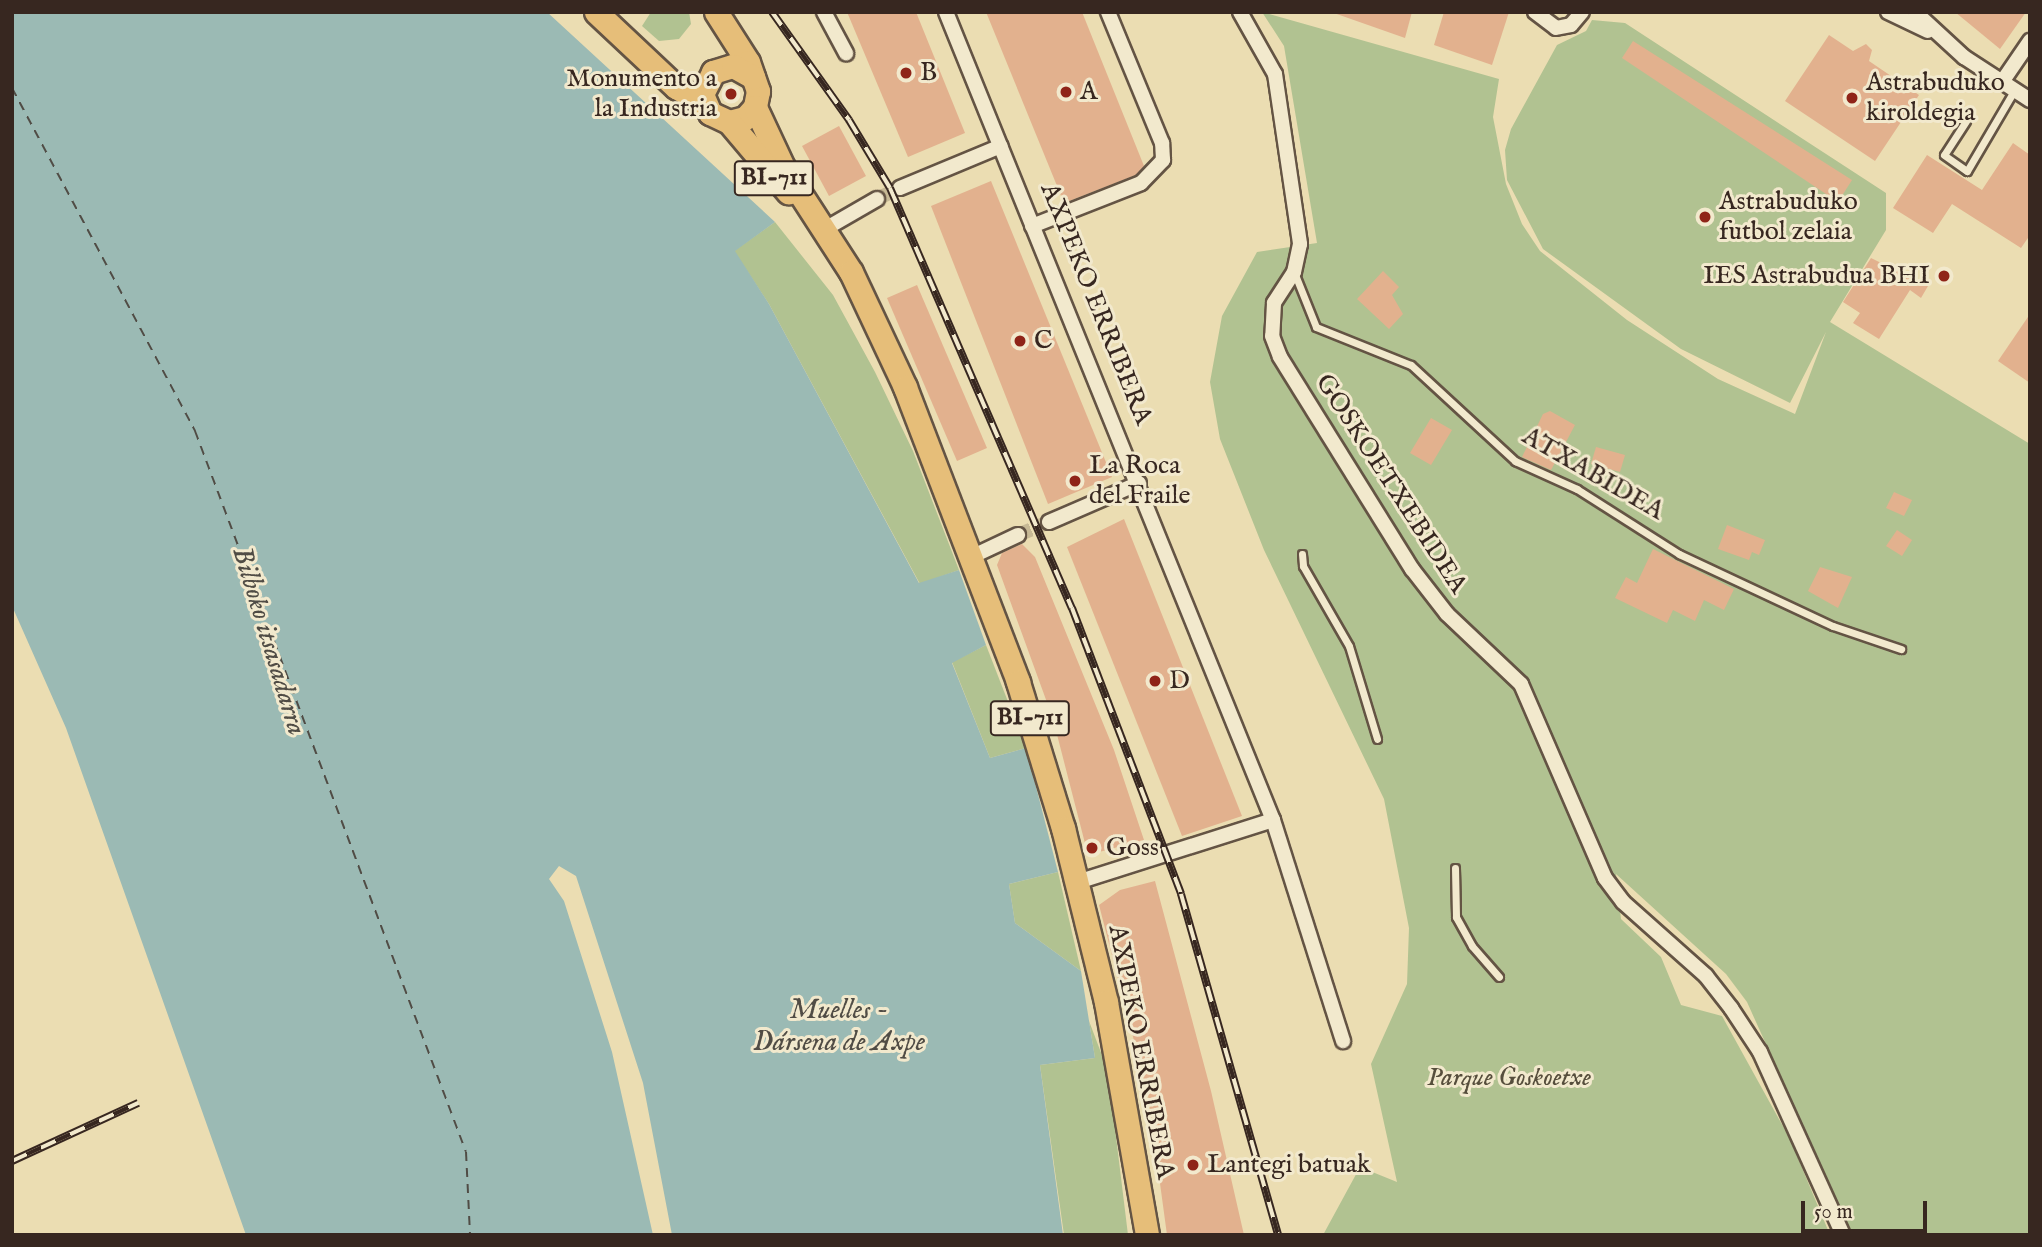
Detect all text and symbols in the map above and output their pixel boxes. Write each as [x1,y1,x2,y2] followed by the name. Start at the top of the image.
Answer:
[920,57,937,89] place label: B
[566,63,717,124] place label: Monumento a la Industria
[898,65,914,81] marker: B
[1866,67,2005,128] place label: Astrabuduko kiroldegia
[1080,76,1098,108] place label: A
[1058,84,1074,100] marker: A
[723,86,739,102] marker: Monumento a la Industria
[1844,90,1860,106] marker: Astrabuduko kiroldegia
[734,158,814,198] road number: BI-711
[1033,178,1159,430] street label: AXPEKO ERRIBERA
[1719,186,1858,248] place label: Astrabuduko futbol zelaia
[1697,209,1713,225] marker: Astrabuduko futbol zelaia
[1703,260,1930,292] place label: IES Astrabudua BHI
[1936,268,1952,284] marker: IES Astrabudua BHI
[1034,325,1053,357] place label: C
[1012,333,1028,349] marker: C
[1308,368,1474,600] street label: GOSKOETXEBIDEA
[1516,421,1670,527] street label: ATXABIDEA
[1089,450,1190,512] place label: La Roca del Fraile
[1067,473,1083,489] marker: La Roca del Fraile
[223,543,313,739] water label: Bilboko itsasadarra
[1169,665,1190,697] place label: D
[1147,673,1163,689] marker: D
[990,698,1070,738] road number: BI-711
[1106,832,1159,864] place label: Goss
[1084,840,1100,856] marker: Goss
[1101,922,1181,1182] street label: AXPEKO ERRIBERA
[753,994,925,1060] water label: Muelles - Dársena de Axpe
[1427,1062,1591,1094] park label: Parque Goskoetxe
[1207,1149,1371,1181] place label: Lantegi batuak
[1185,1157,1201,1173] marker: Lantegi batuak
[1804,1188,1930,1232] scale bar
[1814,1199,1853,1226] text: 50 m

